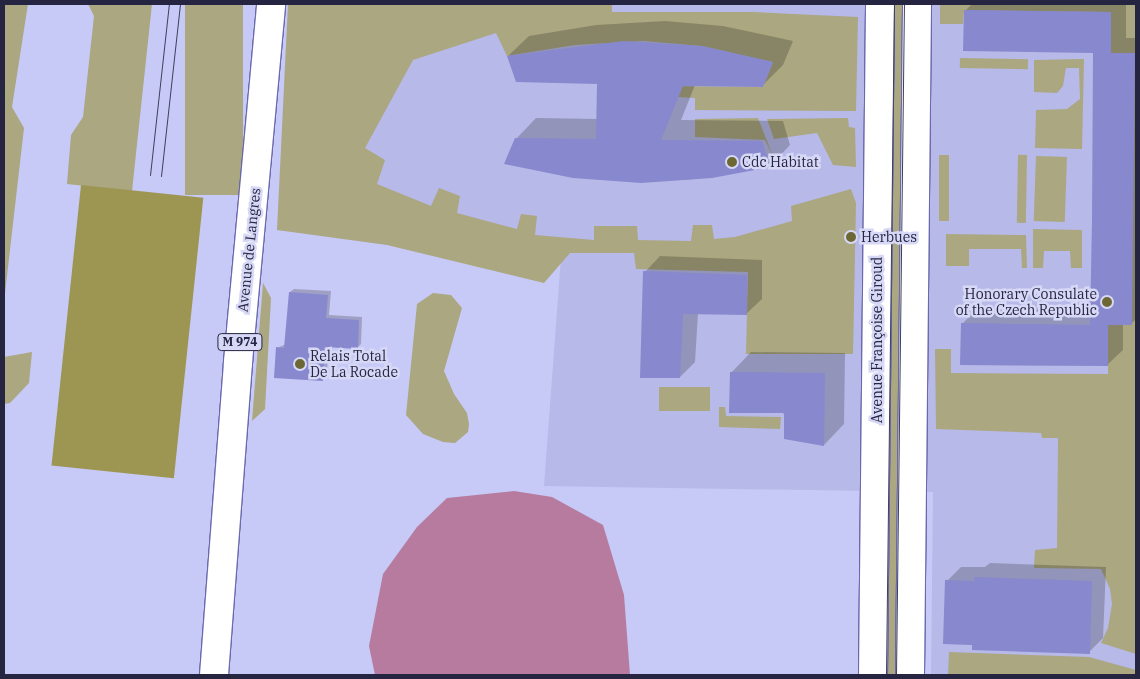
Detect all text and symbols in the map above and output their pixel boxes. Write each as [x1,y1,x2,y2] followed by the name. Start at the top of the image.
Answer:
[742,154,819,170] place label: Cdc Habitat
[726,156,738,168] marker: Cdc Habitat
[234,187,264,313] street label: Avenue de Langres
[861,229,917,245] place label: Herbues
[845,231,857,243] marker: Herbues
[869,257,885,423] street label: Avenue Françoise Giroud
[956,286,1097,318] place label: Honorary Consulate of the Czech Republic
[1101,296,1113,308] marker: Honorary Consulate of the Czech Republic
[216,332,264,352] road number: M 974
[310,348,398,381] place label: Relais Total De La Rocade
[294,358,306,370] marker: Relais Total De La Rocade

